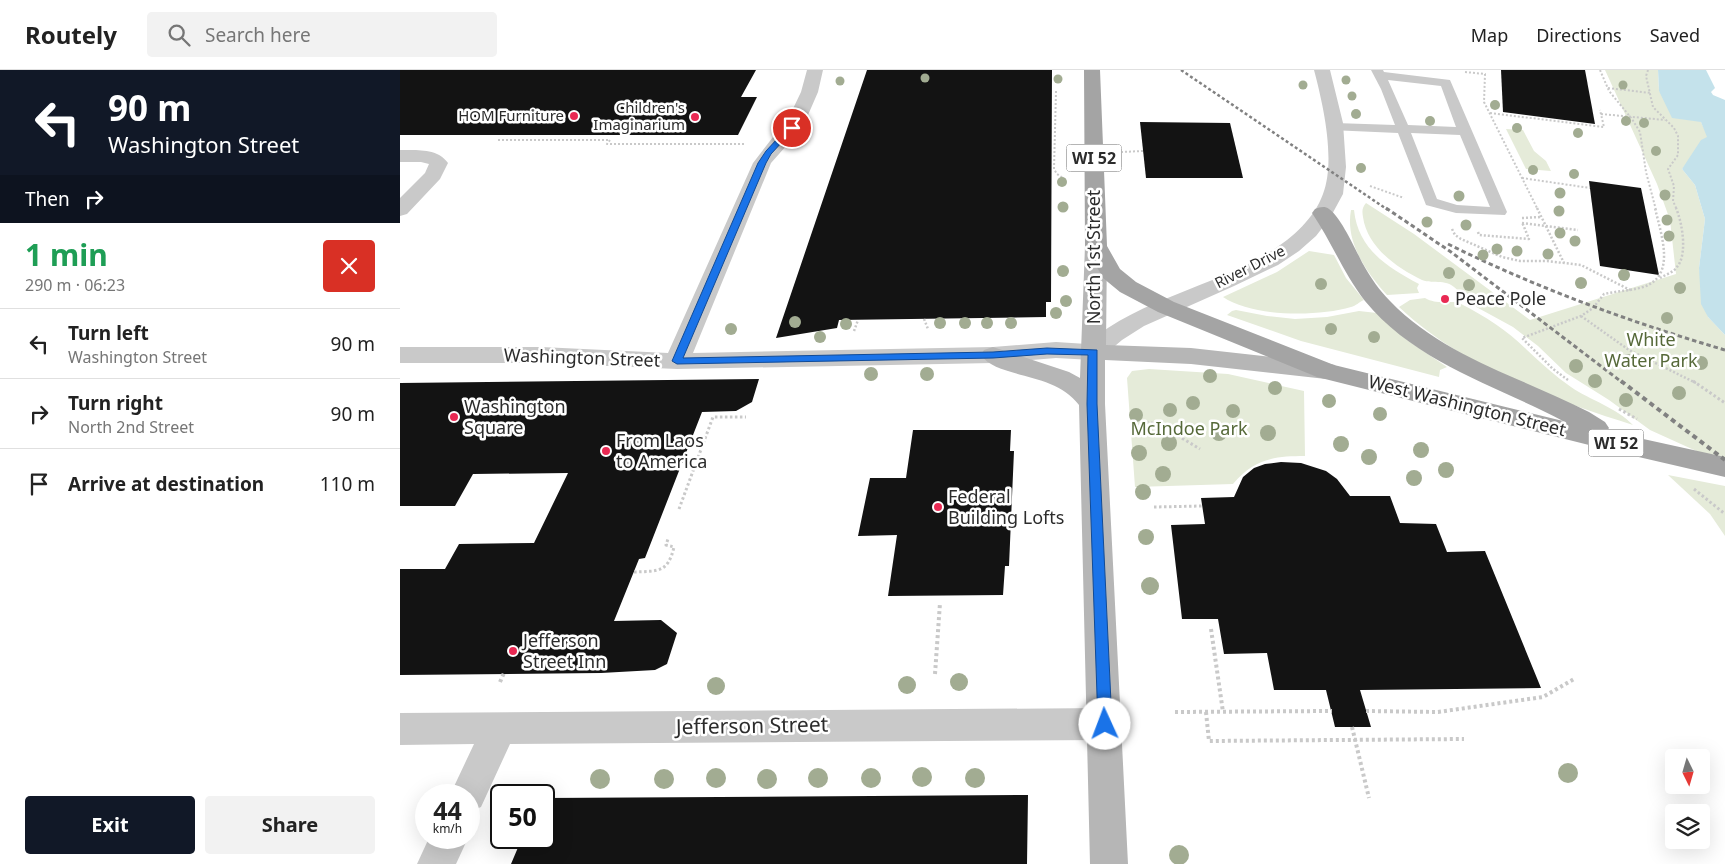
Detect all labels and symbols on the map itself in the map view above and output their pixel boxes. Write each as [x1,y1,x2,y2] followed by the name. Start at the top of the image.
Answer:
[593,97,685,134] place label: Children's Imaginarium
[458,105,564,125] place label: HOM Furniture
[771,107,813,149] pin
[568,110,580,122] marker: HOM Furniture
[689,111,701,123] marker: Children's Imaginarium
[1066,145,1122,172] road number: WI 52
[1081,189,1105,324] street label: North 1st Street
[1211,240,1288,292] street label: River Drive
[1455,286,1546,310] place label: Peace Pole
[1439,293,1451,305] marker: Peace Pole
[1604,327,1698,372] park label: White Water Park
[503,342,661,372] street label: Washington Street
[1366,369,1569,441] street label: West Washington Street
[464,394,566,439] place label: Washington Square
[448,411,460,423] marker: Washington Square
[1130,416,1248,440] park label: McIndoe Park
[616,428,707,473] place label: From Laos to America
[1588,429,1644,456] road number: WI 52
[600,445,612,457] marker: From Laos to America
[948,484,1064,529] place label: Federal Building Lofts
[932,501,944,513] marker: Federal Building Lofts
[521,628,606,673] place label: Jefferson Street Inn
[507,645,519,657] marker: Jefferson Street Inn
[1078,697,1130,749] position arrow
[674,710,829,740] street label: Jefferson Street
[1665,749,1710,794] north arrow
[490,784,555,849] speed limit sign: 50

